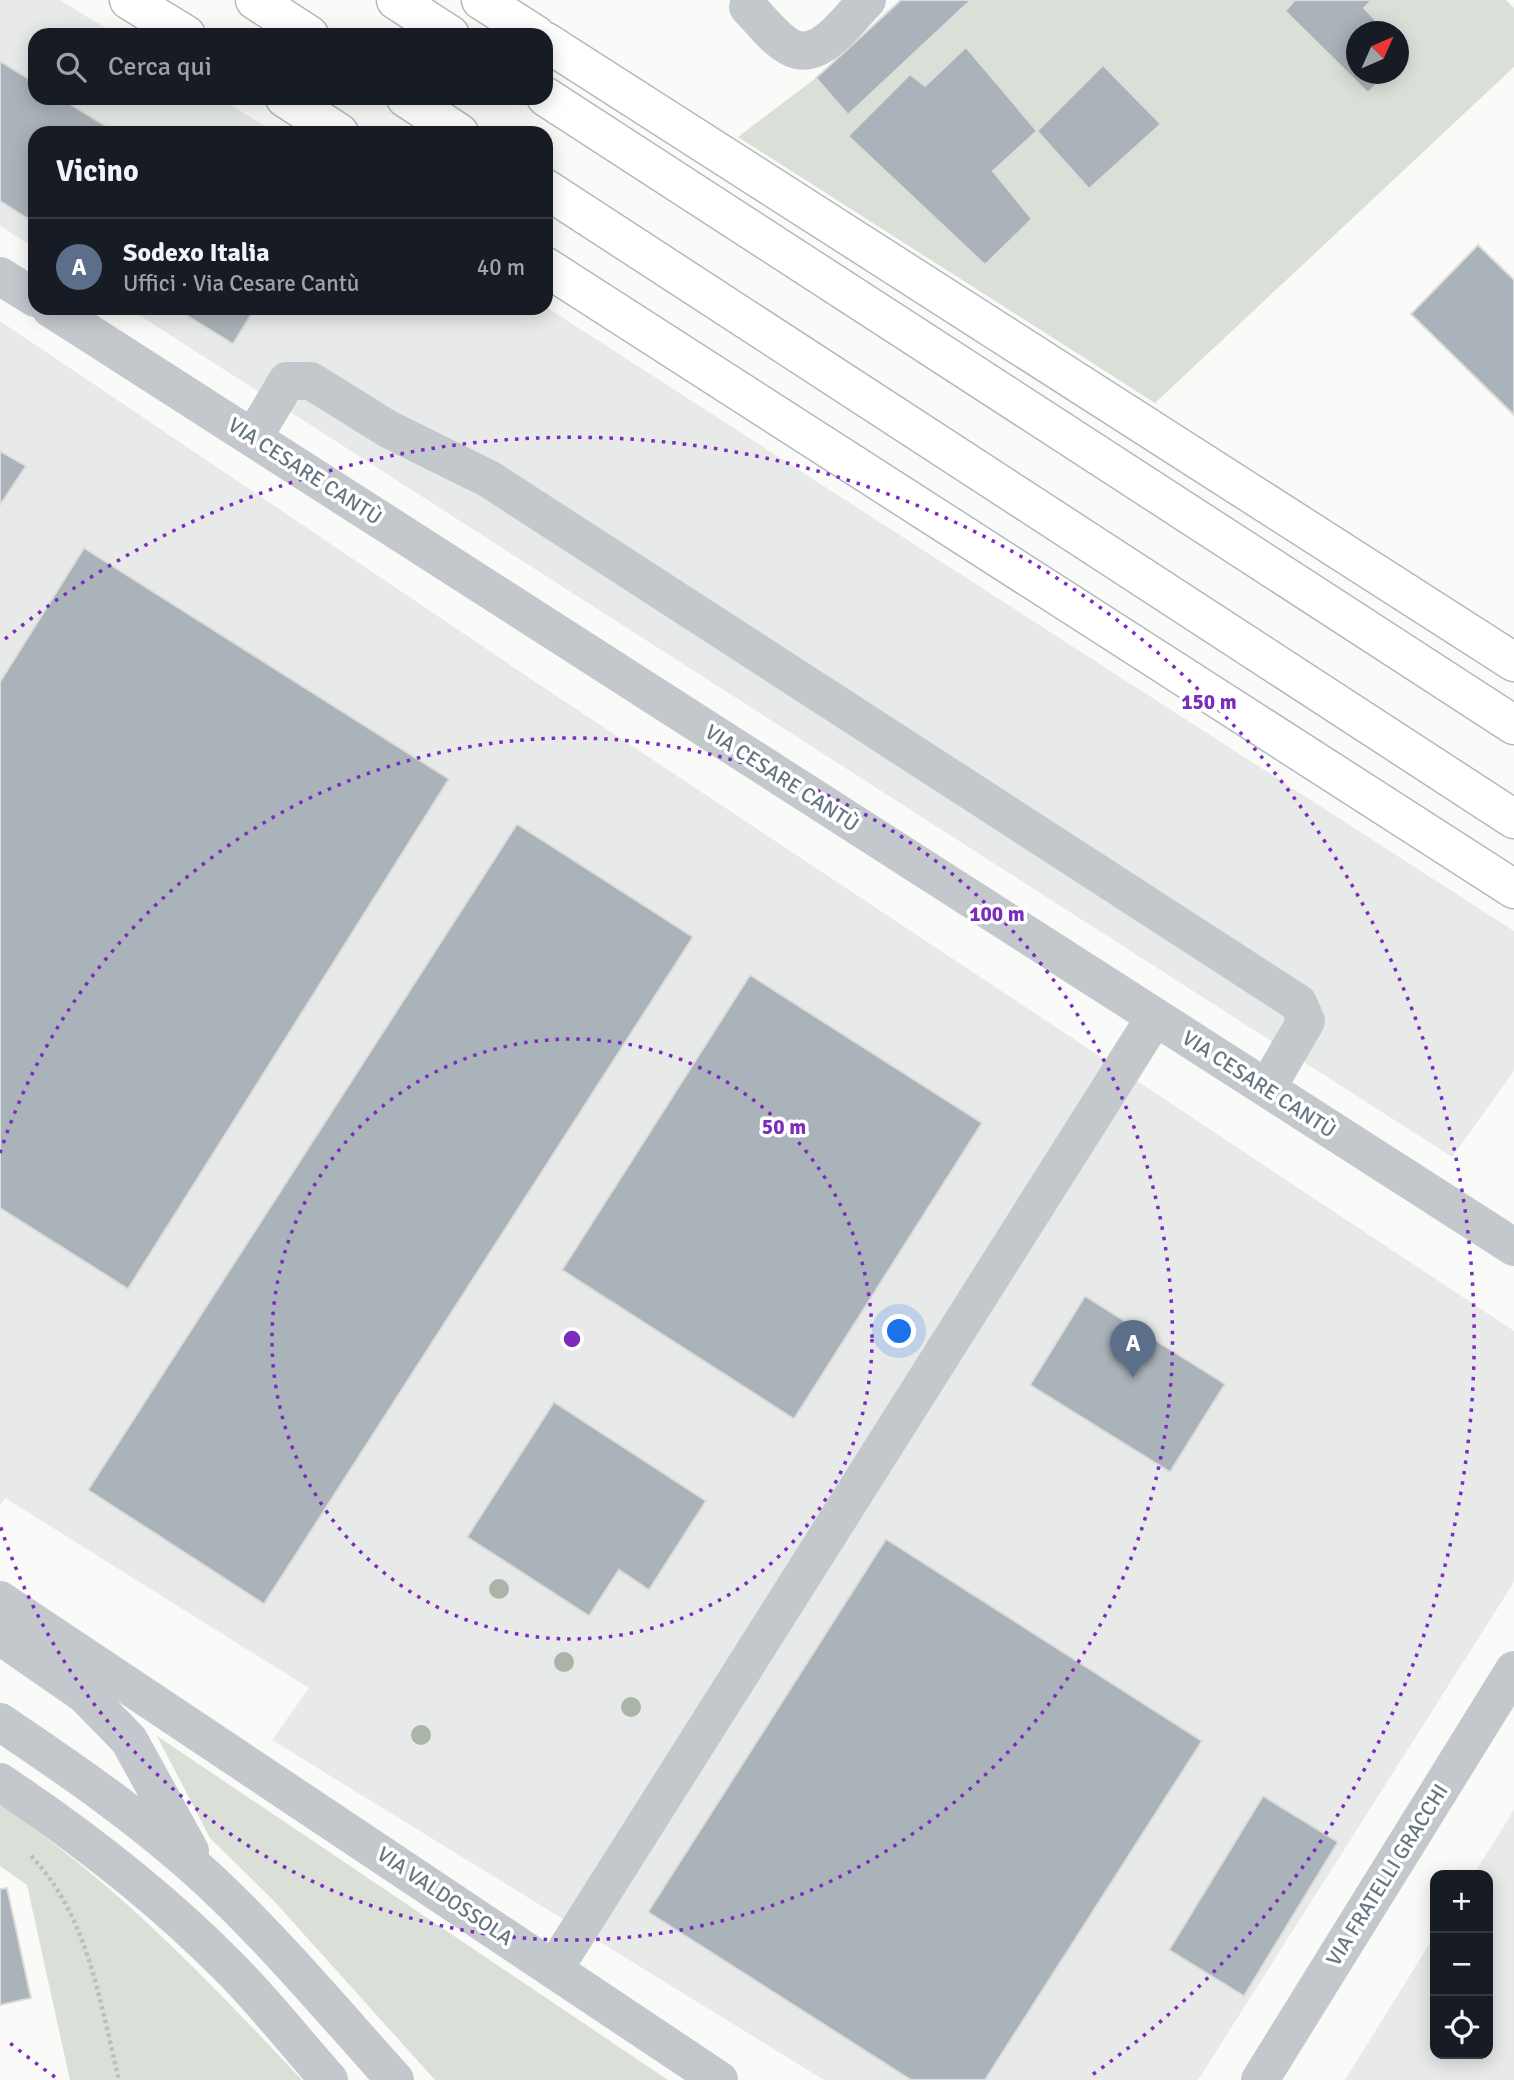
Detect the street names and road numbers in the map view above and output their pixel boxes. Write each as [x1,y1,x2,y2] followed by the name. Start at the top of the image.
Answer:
[223,412,387,530] street label: VIA CESARE CANTÙ
[700,719,864,837] street label: VIA CESARE CANTÙ
[1177,1025,1341,1143] street label: VIA CESARE CANTÙ
[1320,1779,1454,1971] street label: VIA FRATELLI GRACCHI
[372,1841,518,1951] street label: VIA VALDOSSOLA

